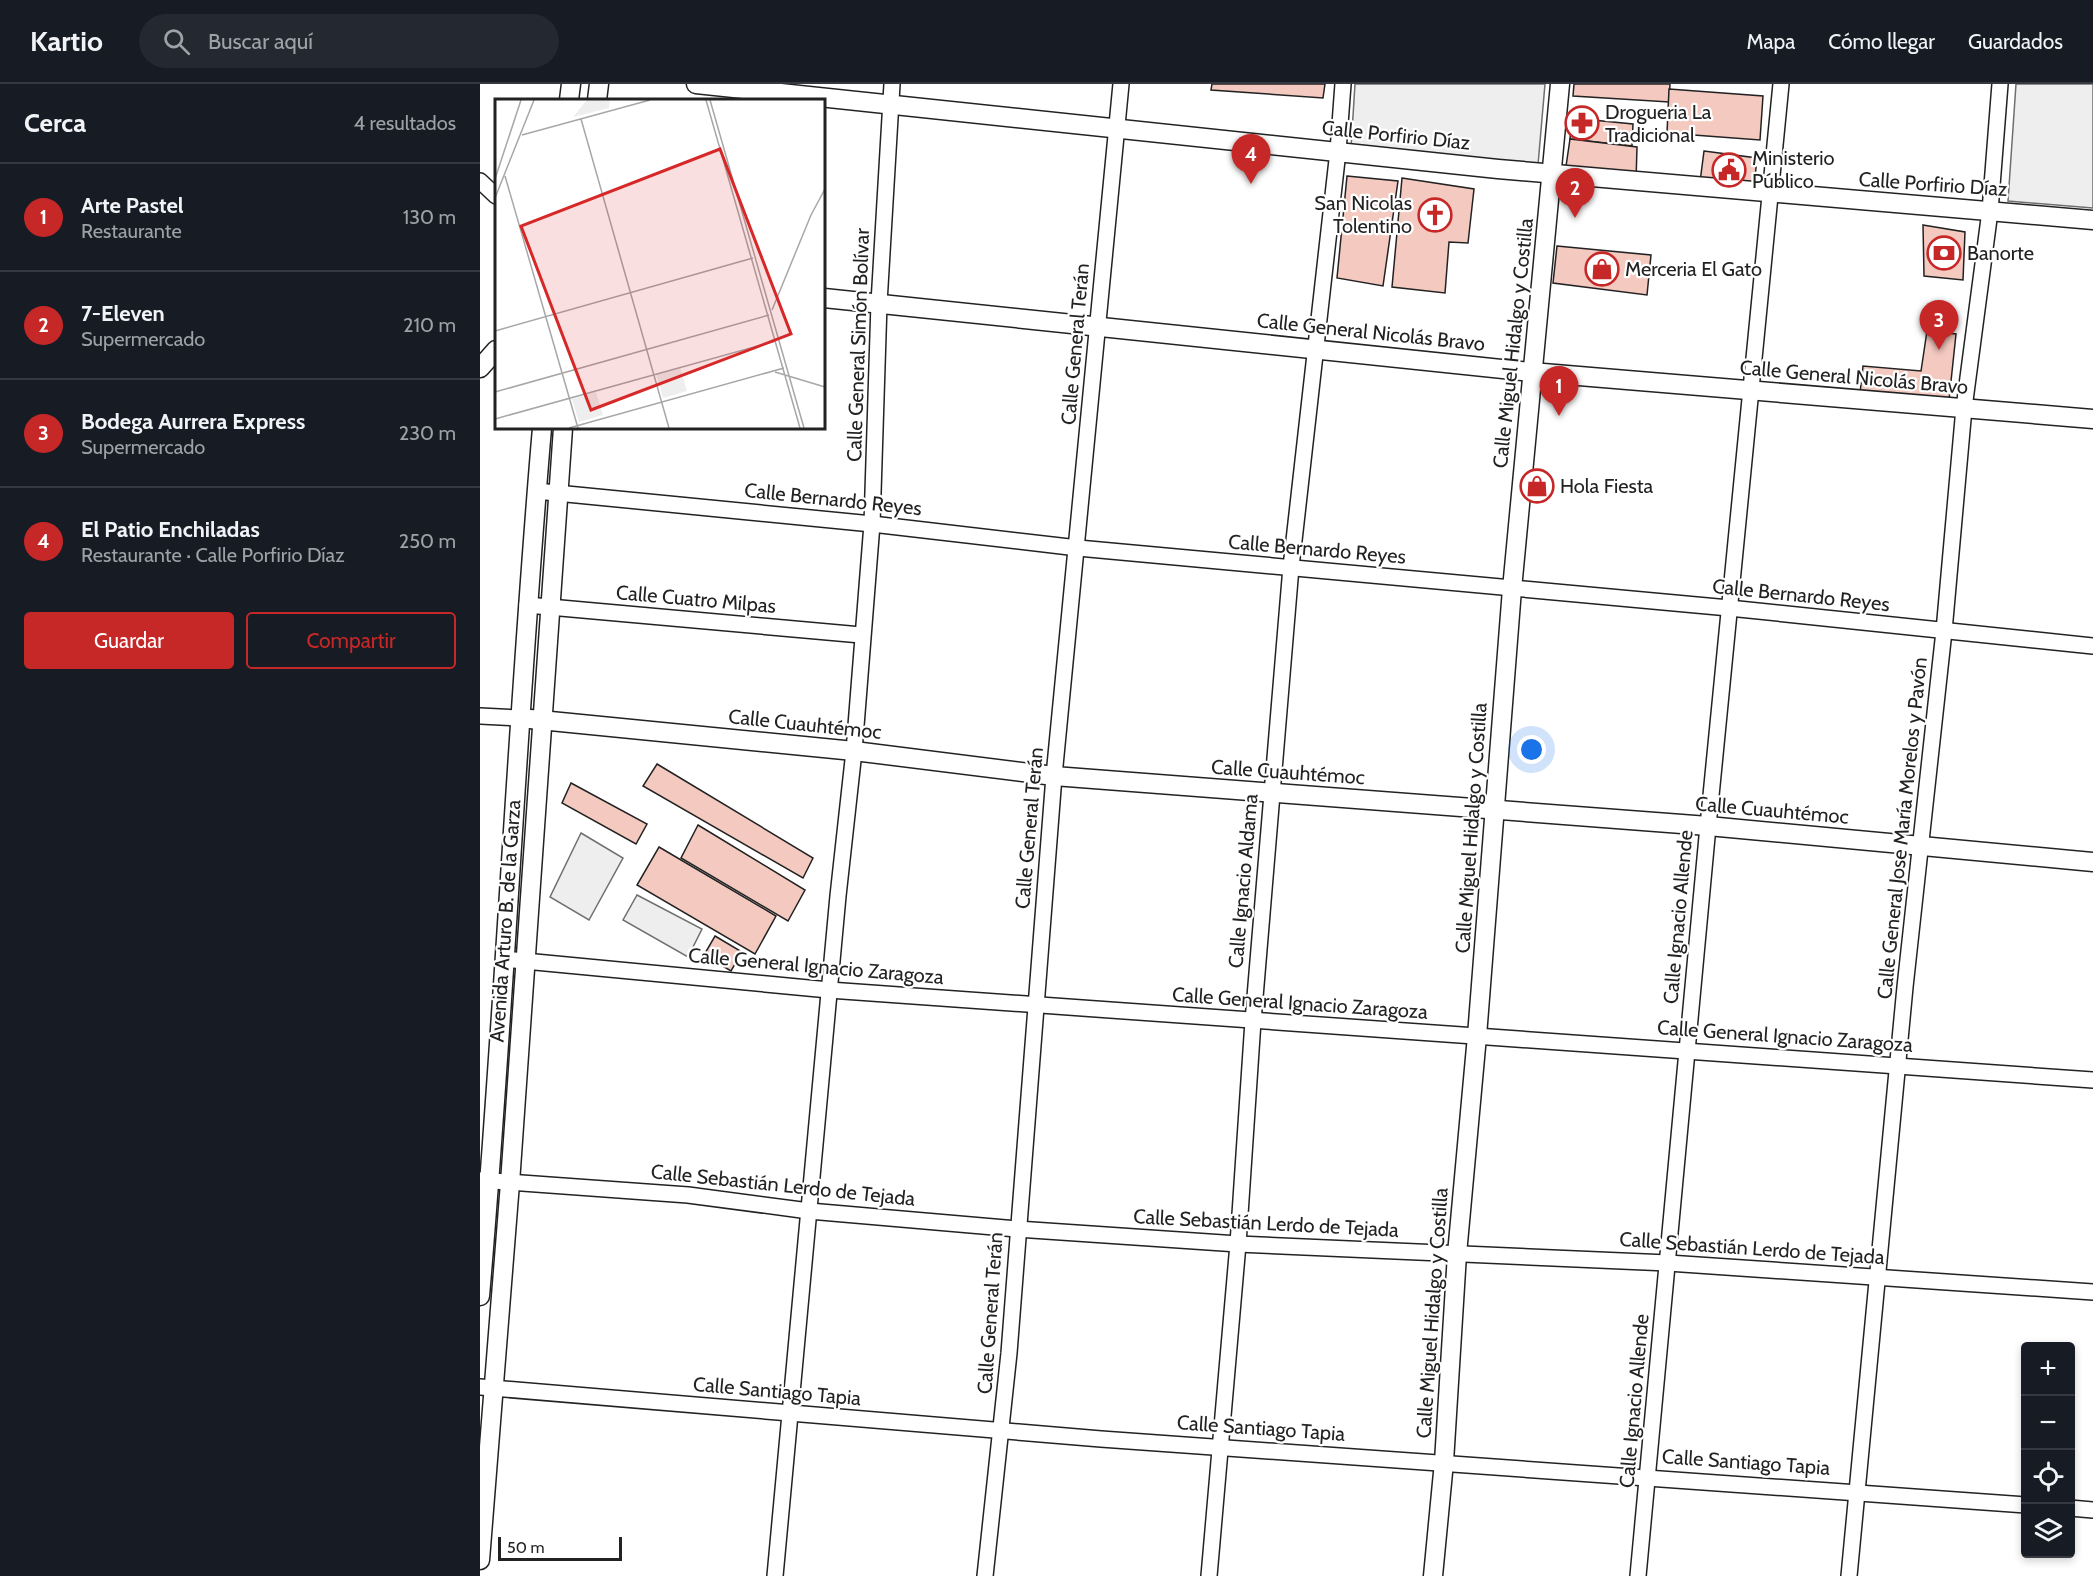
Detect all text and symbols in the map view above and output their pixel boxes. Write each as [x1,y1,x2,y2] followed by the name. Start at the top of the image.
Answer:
[139,14,559,68] search box
[30,24,103,58] text: Kartio
[160,25,193,58] icon: search
[208,28,313,55] text: Buscar aquí
[1747,29,1795,54] text: Mapa
[1828,29,1935,54] text: Cómo llegar
[1968,29,2063,54] text: Guardados
[495,99,825,429] inset map
[1605,100,1712,147] place label: Drogueria La Tradicional
[1564,105,1600,141] pharmacy icon: Drogueria La Tradicional
[24,107,86,139] text: Cerca
[354,111,456,135] text: 4 resultados
[1321,115,1471,155] street label: Calle Porfirio Díaz
[1232,135,1270,184] pin: 4
[1752,146,1834,193] place label: Ministerio Público
[1711,152,1747,188] public building icon: Ministerio Público
[1858,167,2008,201] street label: Calle Porfirio Díaz
[1556,168,1594,218] pin: 2
[1314,191,1412,238] place label: San Nicolas Tolentino
[81,192,184,219] text: Arte Pastel
[1417,197,1453,233] church icon: San Nicolas Tolentino
[40,205,47,229] text: 1
[403,205,456,229] text: 130 m
[1488,216,1538,469] street label: Calle Miguel Hidalgo y Costilla
[81,219,182,243] text: Restaurante
[842,227,874,462] street label: Calle General Simón Bolívar
[1926,235,1962,271] bank icon: Banorte
[1967,241,2034,265] place label: Banorte
[1584,251,1620,287] shop icon: Merceria El Gato
[1625,257,1762,281] place label: Merceria El Gato
[1056,262,1094,426] street label: Calle General Terán
[81,300,165,327] text: 7-Eleven
[1920,300,1958,350] pin: 3
[1256,308,1486,356] street label: Calle General Nicolás Bravo
[38,313,49,337] text: 2
[403,313,456,337] text: 210 m
[81,327,205,351] text: Supermercado
[1739,355,1969,399] street label: Calle General Nicolás Bravo
[1540,366,1578,416] pin: 1
[81,408,305,435] text: Bodega Aurrera Express
[38,421,49,445] text: 3
[399,421,456,445] text: 230 m
[81,435,205,459] text: Supermercado
[1519,468,1555,504] shop icon: Hola Fiesta
[1560,474,1653,498] place label: Hola Fiesta
[743,478,923,520] street label: Calle Bernardo Reyes
[81,516,260,543] text: El Patio Enchiladas
[37,529,50,553] text: 4
[399,529,456,553] text: 250 m
[1227,529,1407,569] street label: Calle Bernardo Reyes
[81,543,345,567] text: Restaurante · Calle Porfirio Díaz
[1711,574,1891,616] street label: Calle Bernardo Reyes
[615,580,777,618] street label: Calle Cuatro Milpas
[24,612,234,669] button: Guardar
[246,612,456,669] button: Compartir
[1872,656,1932,1000] street label: Calle General Jose María Morelos y Pavón
[1450,701,1492,954] street label: Calle Miguel Hidalgo y Costilla
[727,704,883,744] street label: Calle Cuauhtémoc
[1517,735,1546,764] your location
[1010,746,1048,910] street label: Calle General Terán
[1210,755,1366,789] street label: Calle Cuauhtémoc
[1694,791,1850,829] street label: Calle Cuauhtémoc
[1223,792,1263,969] street label: Calle Ignacio Aldama
[485,798,525,1043] street label: Avenida Arturo B. de la Garza
[1658,829,1698,1005] street label: Calle Ignacio Allende
[687,943,945,989] street label: Calle General Ignacio Zaragoza
[1171,982,1429,1024] street label: Calle General Ignacio Zaragoza
[1656,1015,1914,1057] street label: Calle General Ignacio Zaragoza
[650,1159,917,1211] street label: Calle Sebastián Lerdo de Tejada
[1411,1186,1453,1439] street label: Calle Miguel Hidalgo y Costilla
[1133,1204,1400,1242] street label: Calle Sebastián Lerdo de Tejada
[1619,1227,1886,1269] street label: Calle Sebastián Lerdo de Tejada
[972,1231,1008,1395] street label: Calle General Terán
[1614,1313,1654,1489] street label: Calle Ignacio Allende
[2021,1342,2075,1558] map controls
[2021,1342,2075,1396] button: +
[692,1372,862,1410] street label: Calle Santiago Tapia
[2021,1396,2075,1450] button: −
[1176,1410,1346,1446] street label: Calle Santiago Tapia
[1661,1444,1831,1480] street label: Calle Santiago Tapia
[2021,1450,2075,1504] button: locate
[2021,1504,2075,1558] button: layers
[498,1534,622,1562] scale bar
[507,1538,544,1557] text: 50 m

